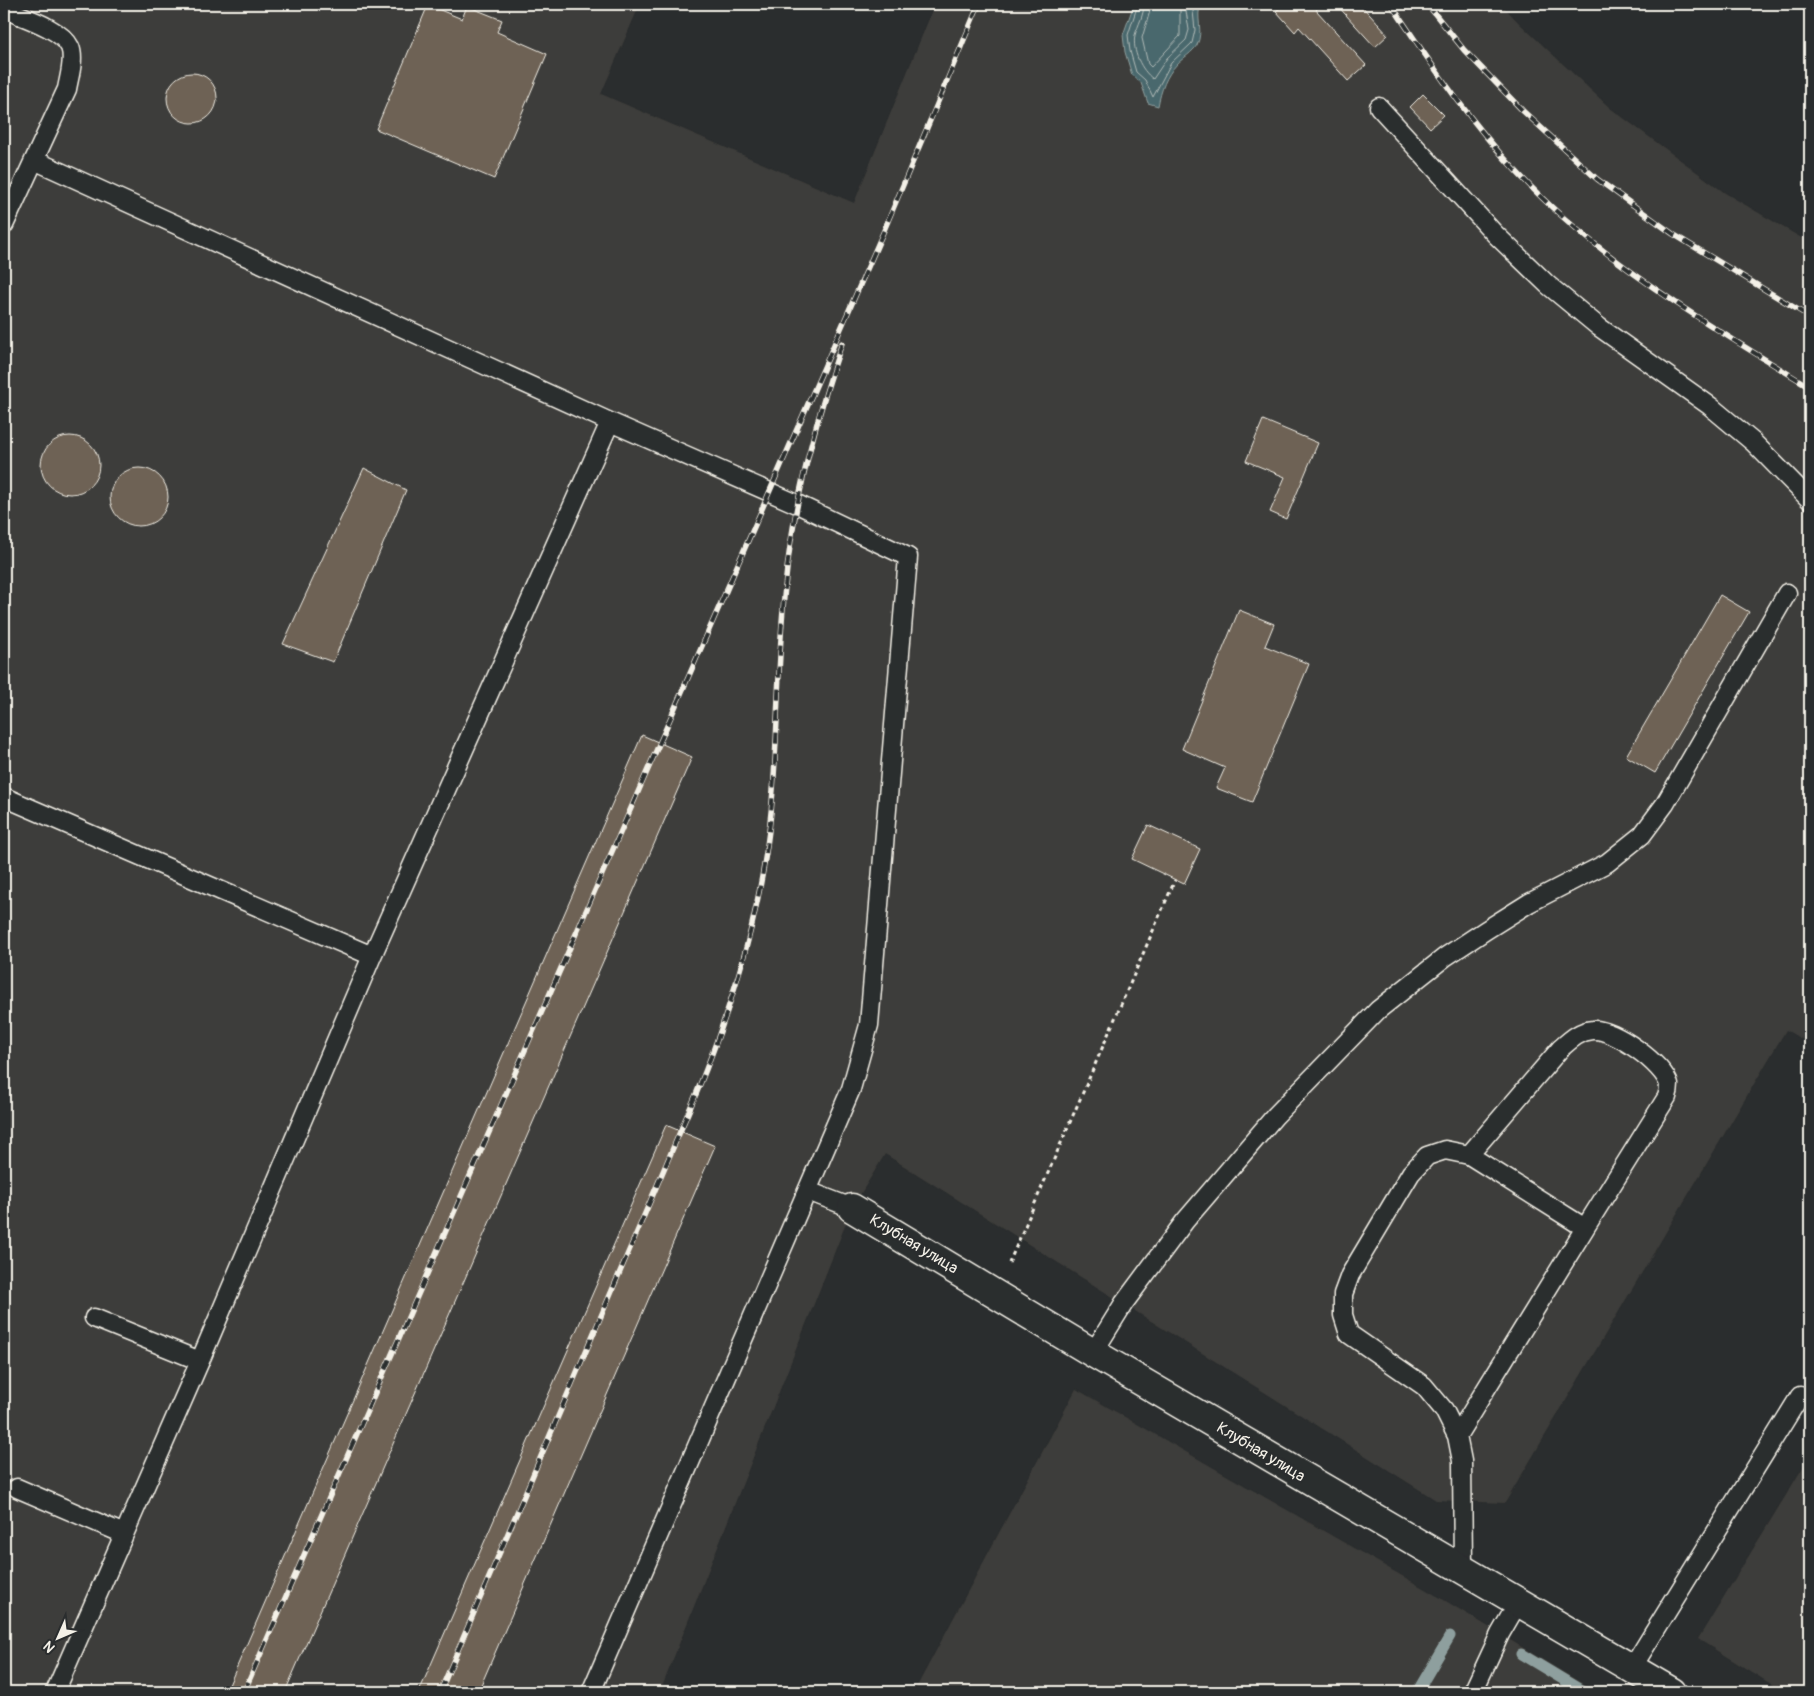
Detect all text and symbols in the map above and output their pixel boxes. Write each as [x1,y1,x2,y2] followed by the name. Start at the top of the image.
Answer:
[866,1210,962,1278] street label: Клубная улица
[1213,1418,1309,1486] street label: Клубная улица
[32,1614,82,1664] north arrow
[40,1637,59,1656] text: N

